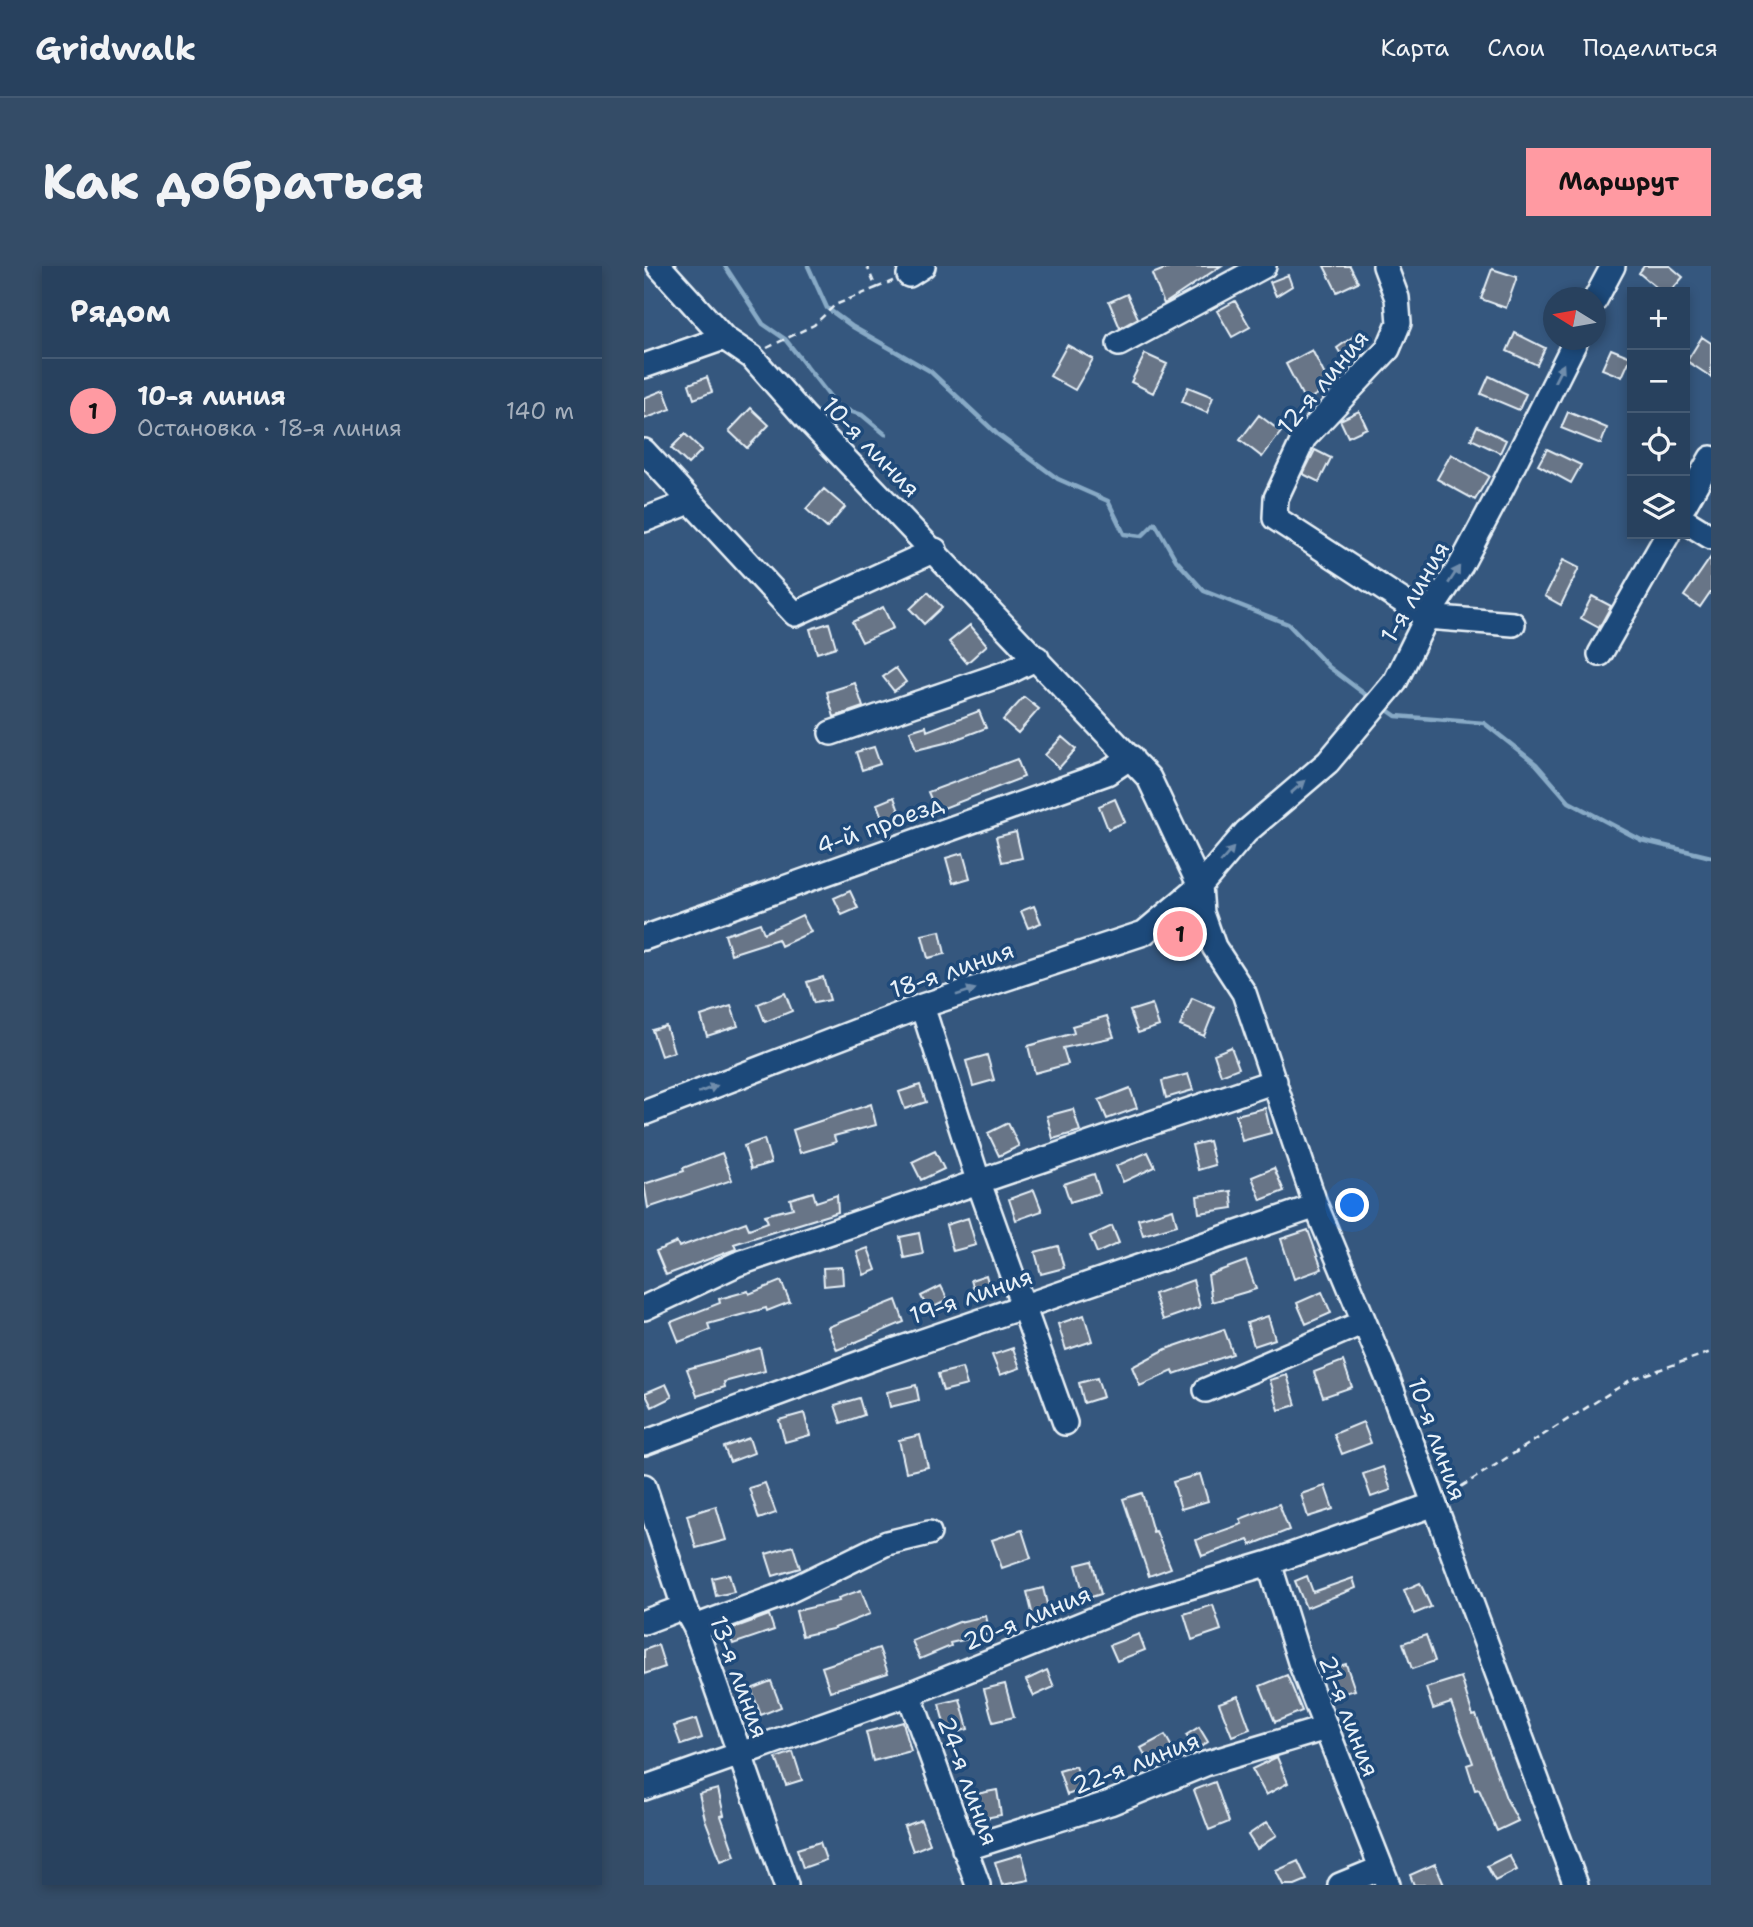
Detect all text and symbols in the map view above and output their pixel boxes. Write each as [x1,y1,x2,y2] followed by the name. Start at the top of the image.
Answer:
[35,26,196,71] text: Gridwalk
[1381,32,1449,64] text: Карта
[1487,32,1545,64] text: Слои
[1583,32,1718,64] text: Поделиться
[1526,148,1711,216] button: Маршрут
[42,149,424,215] text: Как добраться
[1543,287,1606,350] north arrow
[1627,287,1690,539] map controls
[1627,287,1690,350] button: +
[70,291,170,332] text: Рядом
[1270,323,1376,441] street label: 12-я линия
[1627,350,1690,413] button: −
[1554,363,1565,383] one-way arrow
[137,378,286,413] text: 10-я линия
[815,390,927,504] street label: 10-я линия
[88,396,98,426] text: 1
[506,396,574,426] text: 140 m
[137,413,402,443] text: Остановка · 18-я линия
[1627,413,1690,476] button: locate
[1627,476,1690,539] button: layers
[1373,535,1457,649] street label: 1-я линия
[1448,566,1461,585] one-way arrow
[1289,780,1306,796] one-way arrow
[812,787,948,863] street label: 4-й проезд
[1219,846,1235,864] one-way arrow
[1157,908,1203,960] pin: 1
[886,934,1018,1006] street label: 18-я линия
[956,986,977,996] one-way arrow
[697,1083,718,1094] one-way arrow
[1335,1188,1369,1222] your location
[905,1260,1037,1332] street label: 19-я линия
[1400,1373,1474,1505] street label: 10-я линия
[958,1578,1096,1658] street label: 20-я линия
[702,1611,776,1743] street label: 13-я линия
[1311,1651,1387,1781] street label: 21-я линия
[930,1712,1006,1850] street label: 24-я линия
[1068,1724,1204,1802] street label: 22-я линия

